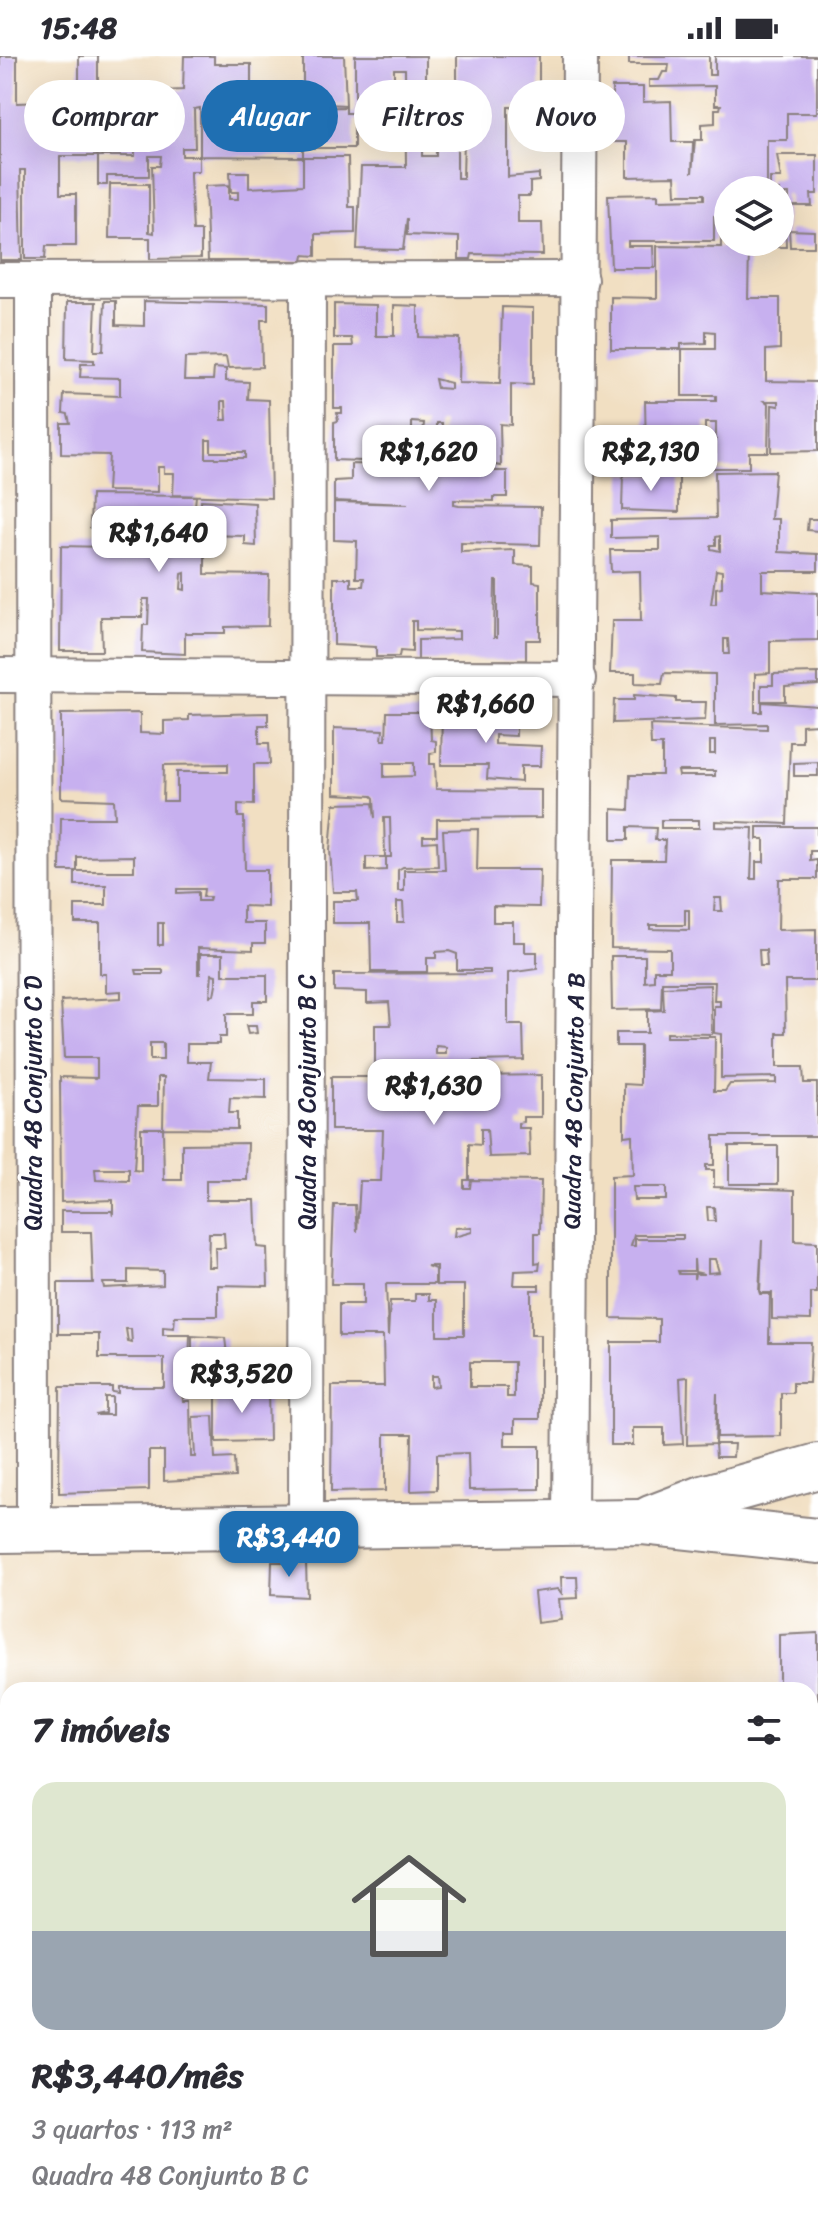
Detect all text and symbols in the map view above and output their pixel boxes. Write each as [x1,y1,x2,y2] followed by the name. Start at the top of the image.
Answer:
[40,1,117,55] text: 15:48
[24,80,185,152] chip: Comprar
[201,80,338,152] chip: Alugar
[354,80,492,152] chip: Filtros
[508,80,625,152] chip: Novo
[714,176,794,256] map controls
[714,176,794,256] button: layers
[355,425,503,493] pin: R$1,620
[577,425,725,493] pin: R$2,130
[380,428,478,474] text: R$1,620
[602,428,700,474] text: R$2,130
[85,506,233,574] pin: R$1,640
[110,509,208,555] text: R$1,640
[412,677,560,745] pin: R$1,660
[437,680,535,726] text: R$1,660
[551,972,597,1230] street label: Quadra 48 Conjunto A B
[286,974,328,1230] street label: Quadra 48 Conjunto B C
[12,975,54,1230] street label: Quadra 48 Conjunto C D
[360,1059,508,1127] pin: R$1,630
[386,1062,482,1108] text: R$1,630
[168,1347,316,1415] pin: R$3,520
[191,1350,293,1396] text: R$3,520
[215,1511,363,1579] pin: R$3,440
[237,1514,341,1560] text: R$3,440
[32,1700,170,1760] text: 7 imóveis
[742,1708,786,1752] icon: filters
[337,1834,481,1978] icon: home
[32,2046,243,2106] text: R$3,440/mês
[32,2106,233,2152] text: 3 quartos · 113 m²
[32,2152,309,2198] text: Quadra 48 Conjunto B C

